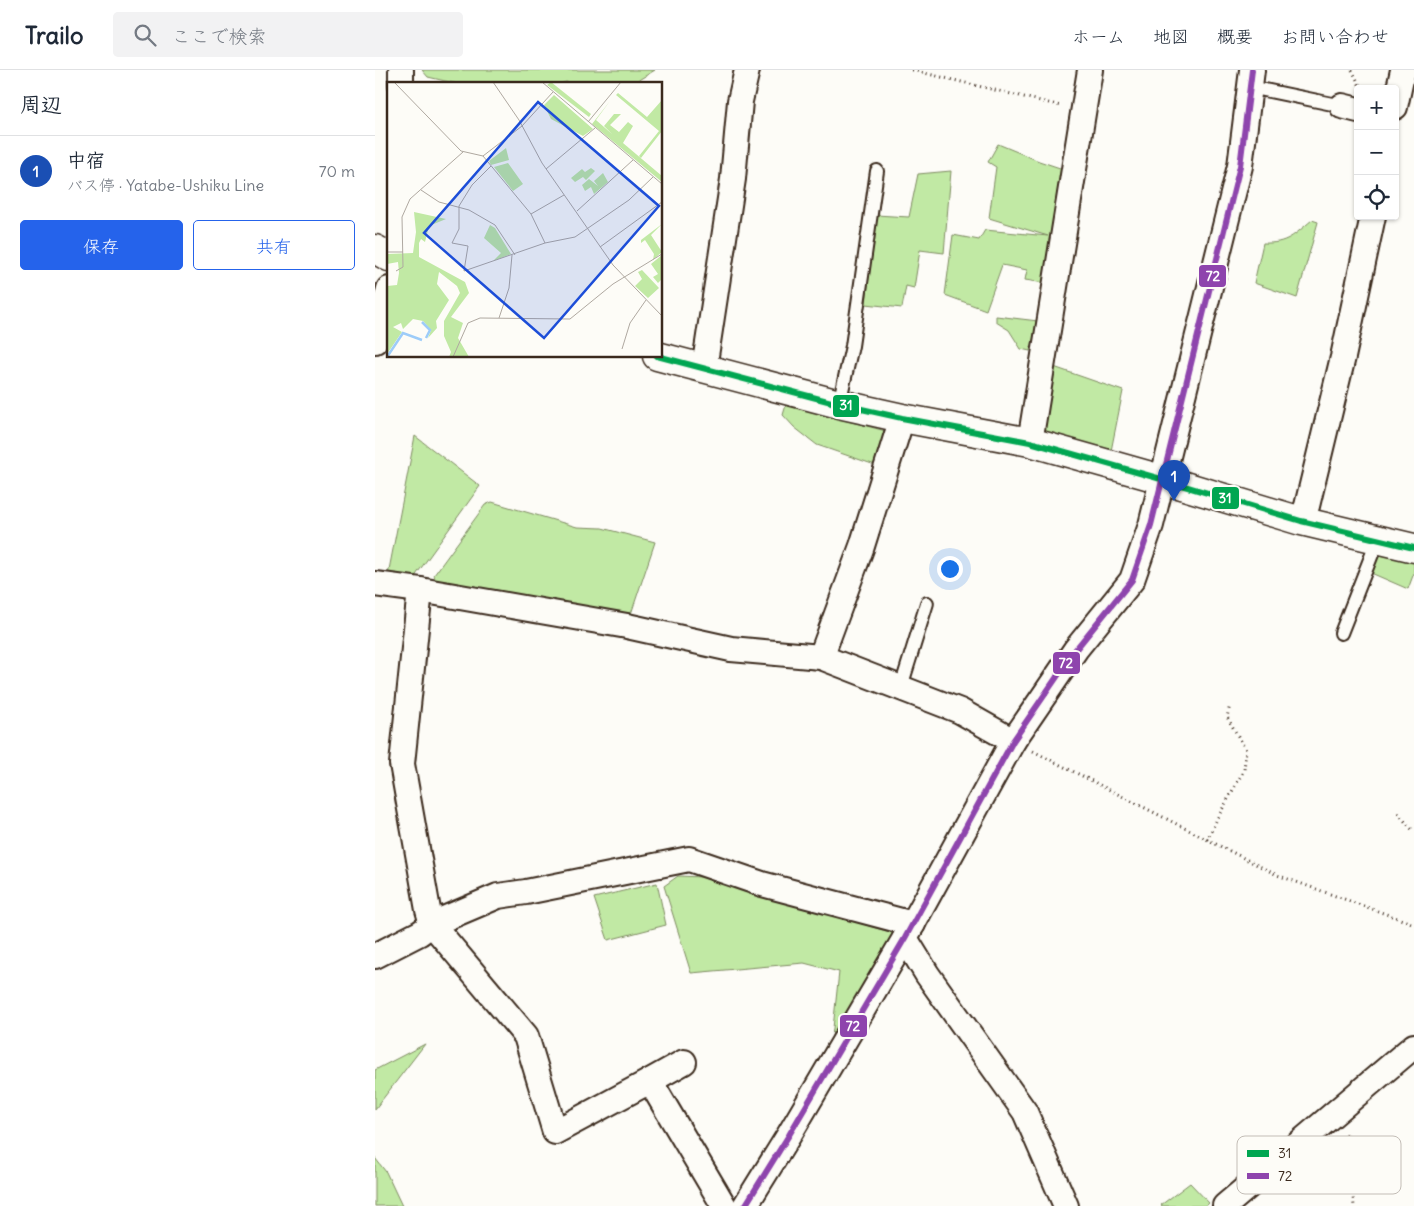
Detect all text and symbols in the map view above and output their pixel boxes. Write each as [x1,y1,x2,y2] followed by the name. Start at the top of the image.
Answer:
[113,12,463,57] search box
[25,20,83,50] text: Trailo
[131,21,159,49] icon: search
[171,24,266,48] text: ここで検索
[1072,25,1125,48] text: ホーム
[1153,25,1189,48] text: 地図
[1217,25,1253,48] text: 概要
[1281,25,1389,48] text: お問い合わせ
[387,82,663,358] inset map
[1354,85,1399,220] map controls
[1354,85,1399,130] button: +
[20,91,62,118] text: 周辺
[1354,130,1399,175] button: −
[67,148,105,172] text: 中宿
[33,161,39,181] text: 1
[319,161,355,181] text: 70 m
[67,175,264,195] text: バス停 · Yatabe-Ushiku Line
[1354,175,1399,220] button: locate
[20,220,183,270] button: 保存
[193,220,355,270] button: 共有
[1198,264,1227,288] line badge: 72
[1206,267,1221,285] text: 72
[832,394,860,418] line badge: 31
[839,396,853,414] text: 31
[1158,460,1190,501] pin: 1
[1211,486,1240,510] line badge: 31
[1218,489,1232,507] text: 31
[937,556,963,582] your location
[1052,651,1081,675] line badge: 72
[1059,654,1074,672] text: 72
[839,1014,868,1038] line badge: 72
[846,1017,861,1035] text: 72
[1237,1136,1401,1194] legend
[1278,1144,1291,1162] text: 31
[1278,1167,1293,1185] text: 72

